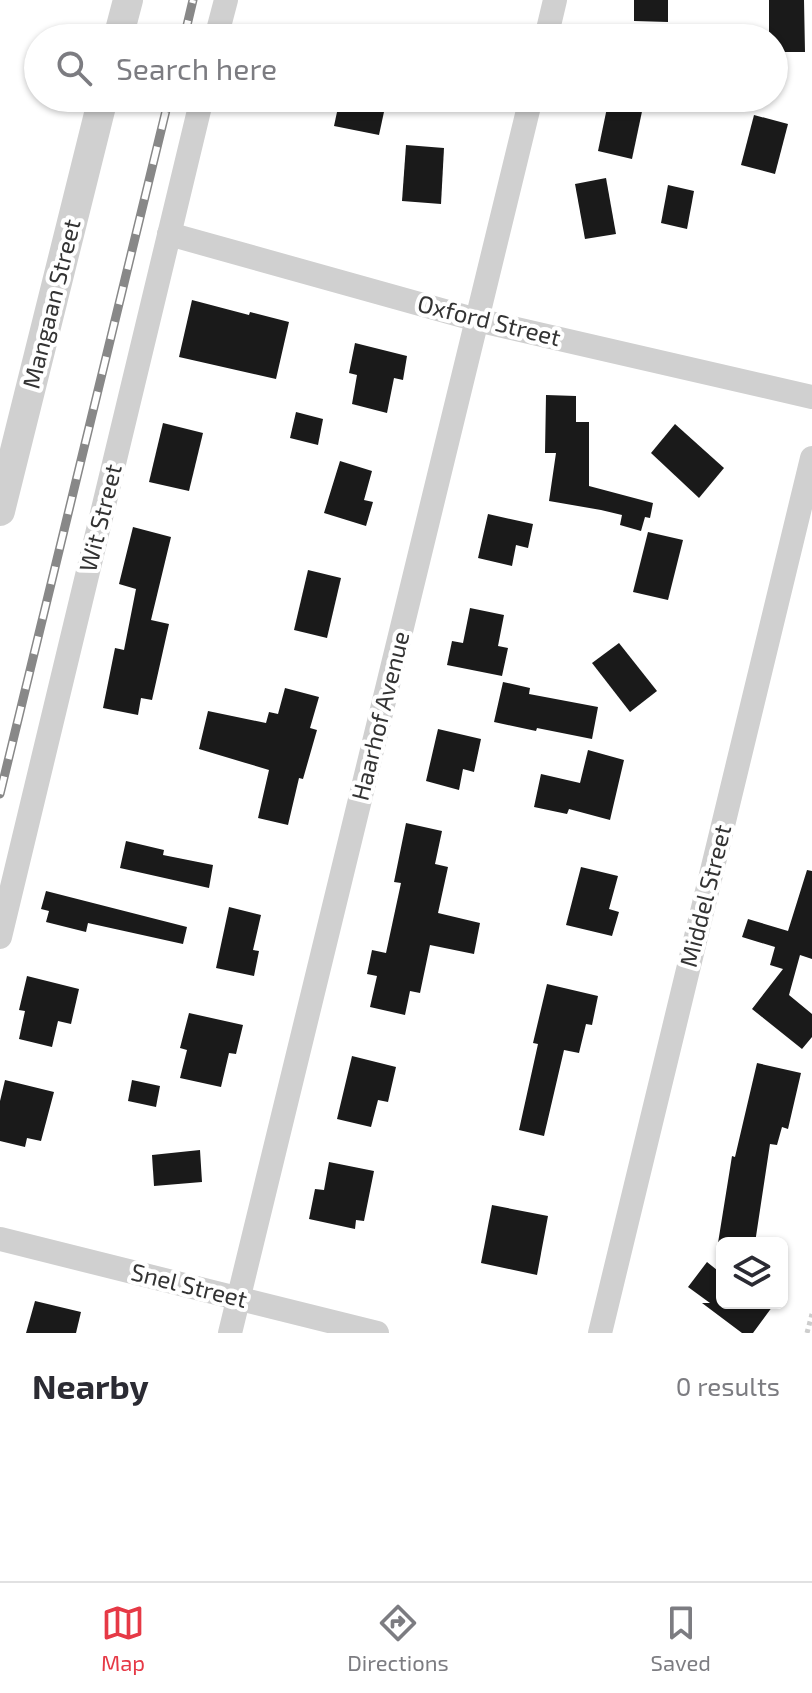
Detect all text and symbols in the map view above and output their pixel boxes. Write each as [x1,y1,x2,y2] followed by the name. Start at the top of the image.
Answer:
[24,24,788,112] search box
[52,46,96,90] icon: search
[116,50,277,86] text: Search here
[15,216,86,391] street label: Mangaan Street
[415,288,564,351] street label: Oxford Street
[72,461,127,574] street label: Wit Street
[344,628,415,803] street label: Haarhof Avenue
[673,821,736,970] street label: Middel Street
[716,1237,788,1309] map controls
[716,1237,788,1309] button: layers
[128,1256,251,1313] street label: Snel Street
[32,1365,149,1406] text: Nearby
[676,1370,780,1401] text: 0 results
[101,1601,145,1675] tab: Map
[347,1601,449,1675] tab: Directions
[651,1601,711,1675] tab: Saved

